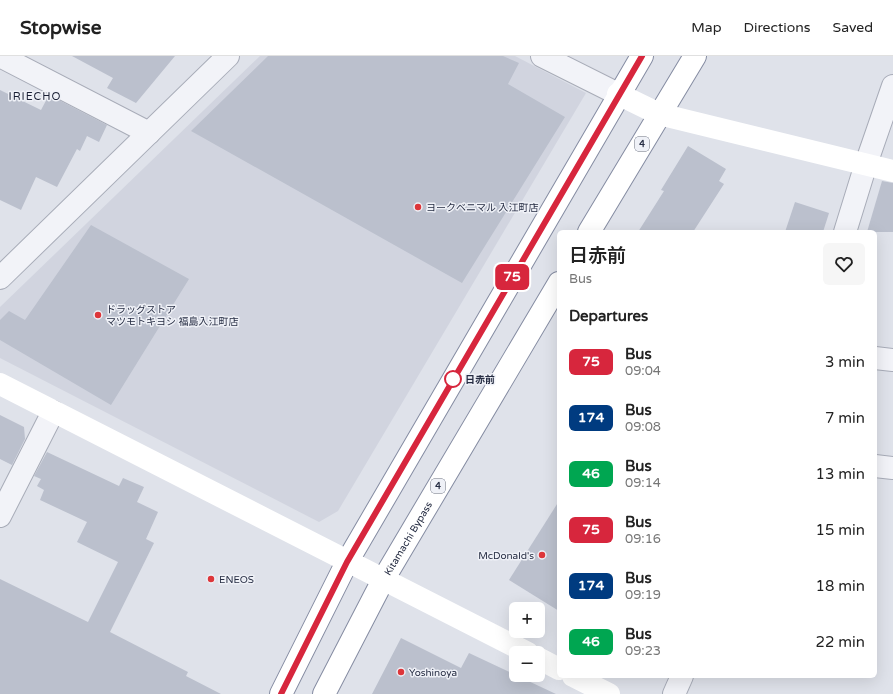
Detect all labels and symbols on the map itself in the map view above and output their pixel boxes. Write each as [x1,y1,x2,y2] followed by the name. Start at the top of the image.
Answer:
[9,90,61,103] district label: IRIECHO
[635,137,649,151] road number: 4
[413,202,423,212] marker: ヨークベニマル 入江町店
[426,202,539,214] place label: ヨークベニマル 入江町店
[494,264,530,290] line badge: 75
[106,304,239,328] place label: ドラッグストア マツモトキヨシ 福島入江町店
[93,310,103,320] marker: ドラッグストア マツモトキヨシ 福島入江町店
[444,370,462,388] marker: 日赤前
[465,374,495,386] place label: 日赤前
[431,479,445,493] road number: 4
[382,499,435,578] street label: Kitamachi Bypass
[478,550,534,562] place label: McDonald's
[537,550,547,560] marker: McDonald's
[206,574,216,584] marker: ENEOS
[219,574,254,586] place label: ENEOS
[396,667,406,677] marker: Yoshinoya
[409,667,457,679] place label: Yoshinoya

